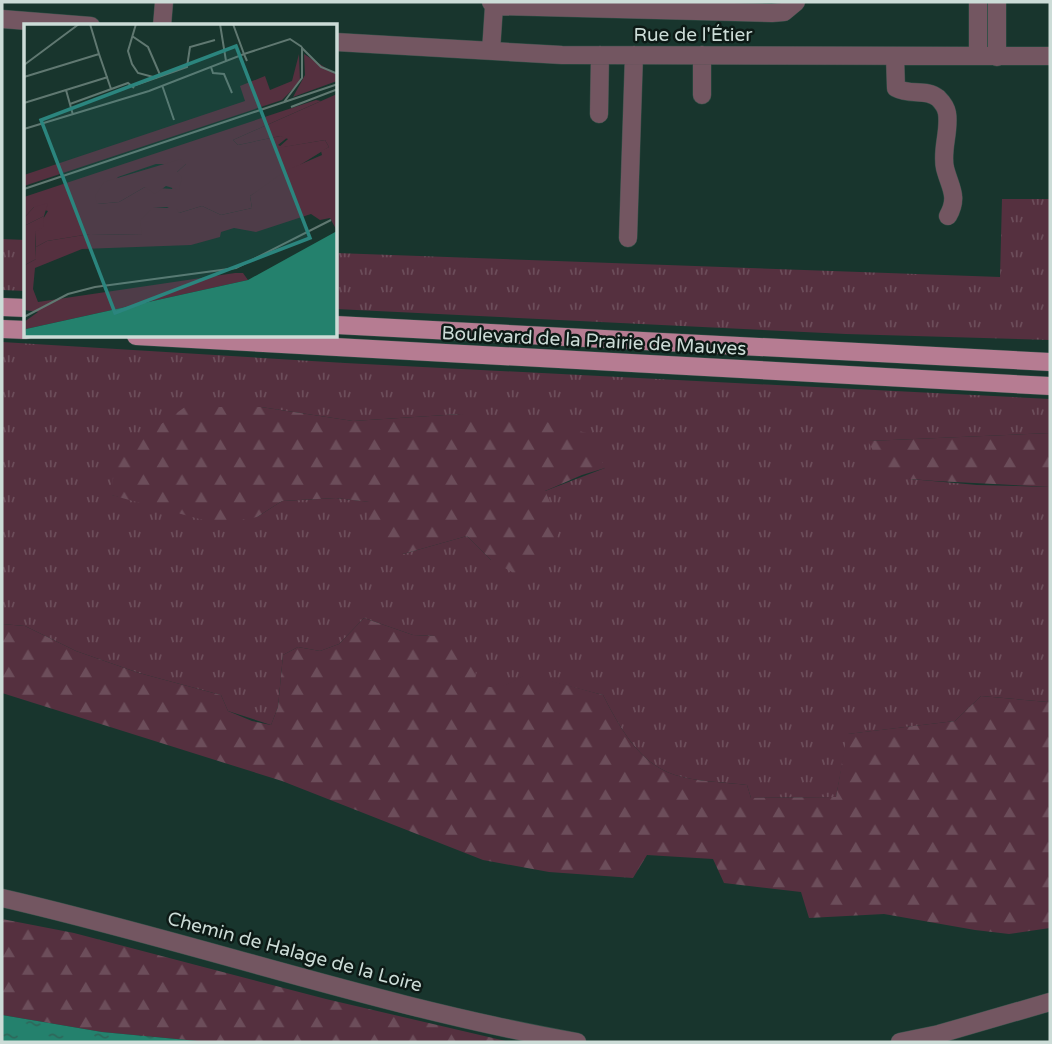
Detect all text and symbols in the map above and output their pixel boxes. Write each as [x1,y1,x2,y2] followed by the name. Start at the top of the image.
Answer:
[24,24,338,338] inset map
[633,24,753,46] street label: Rue de l'Étier
[441,322,747,360] street label: Boulevard de la Prairie de Mauves
[165,907,425,997] street label: Chemin de Halage de la Loire

